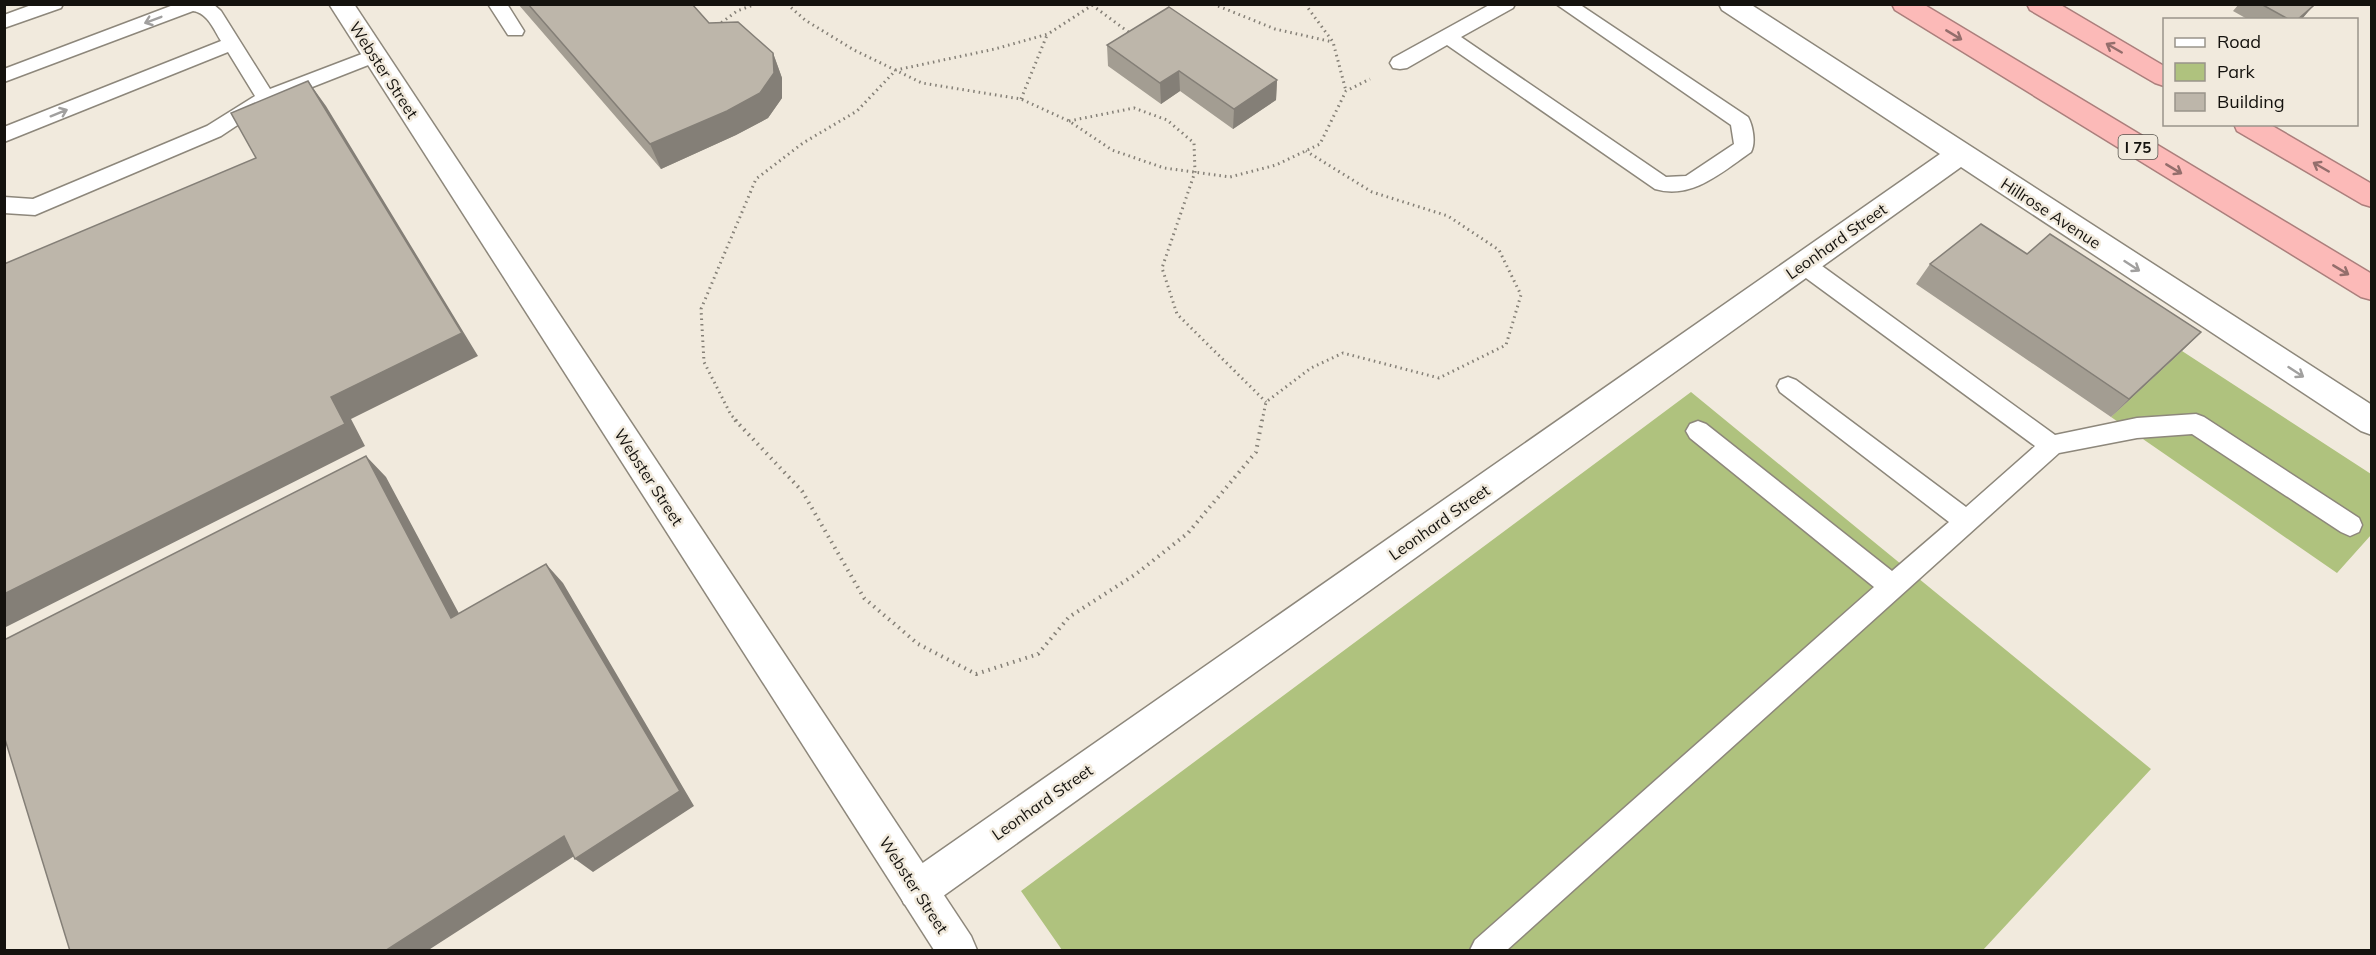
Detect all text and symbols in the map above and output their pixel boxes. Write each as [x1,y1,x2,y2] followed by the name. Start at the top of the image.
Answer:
[144,15,163,26] one-way arrow
[345,18,423,123] street label: Webster Street
[2163,18,2358,126] legend
[1945,29,1962,41] one-way arrow
[2217,30,2261,53] text: Road
[2106,41,2123,53] one-way arrow
[2217,60,2256,83] text: Park
[2217,90,2285,113] text: Building
[49,107,68,118] one-way arrow
[2118,135,2158,159] road number: I 75
[2313,161,2330,173] one-way arrow
[2165,163,2182,175] one-way arrow
[1997,173,2105,253] street label: Hillrose Avenue
[1782,199,1891,283] street label: Leonhard Street
[2123,260,2140,272] one-way arrow
[2332,265,2349,277] one-way arrow
[2287,366,2304,379] one-way arrow
[610,425,688,530] street label: Webster Street
[1385,480,1494,564] street label: Leonhard Street
[988,760,1097,844] street label: Leonhard Street
[875,833,953,938] street label: Webster Street

